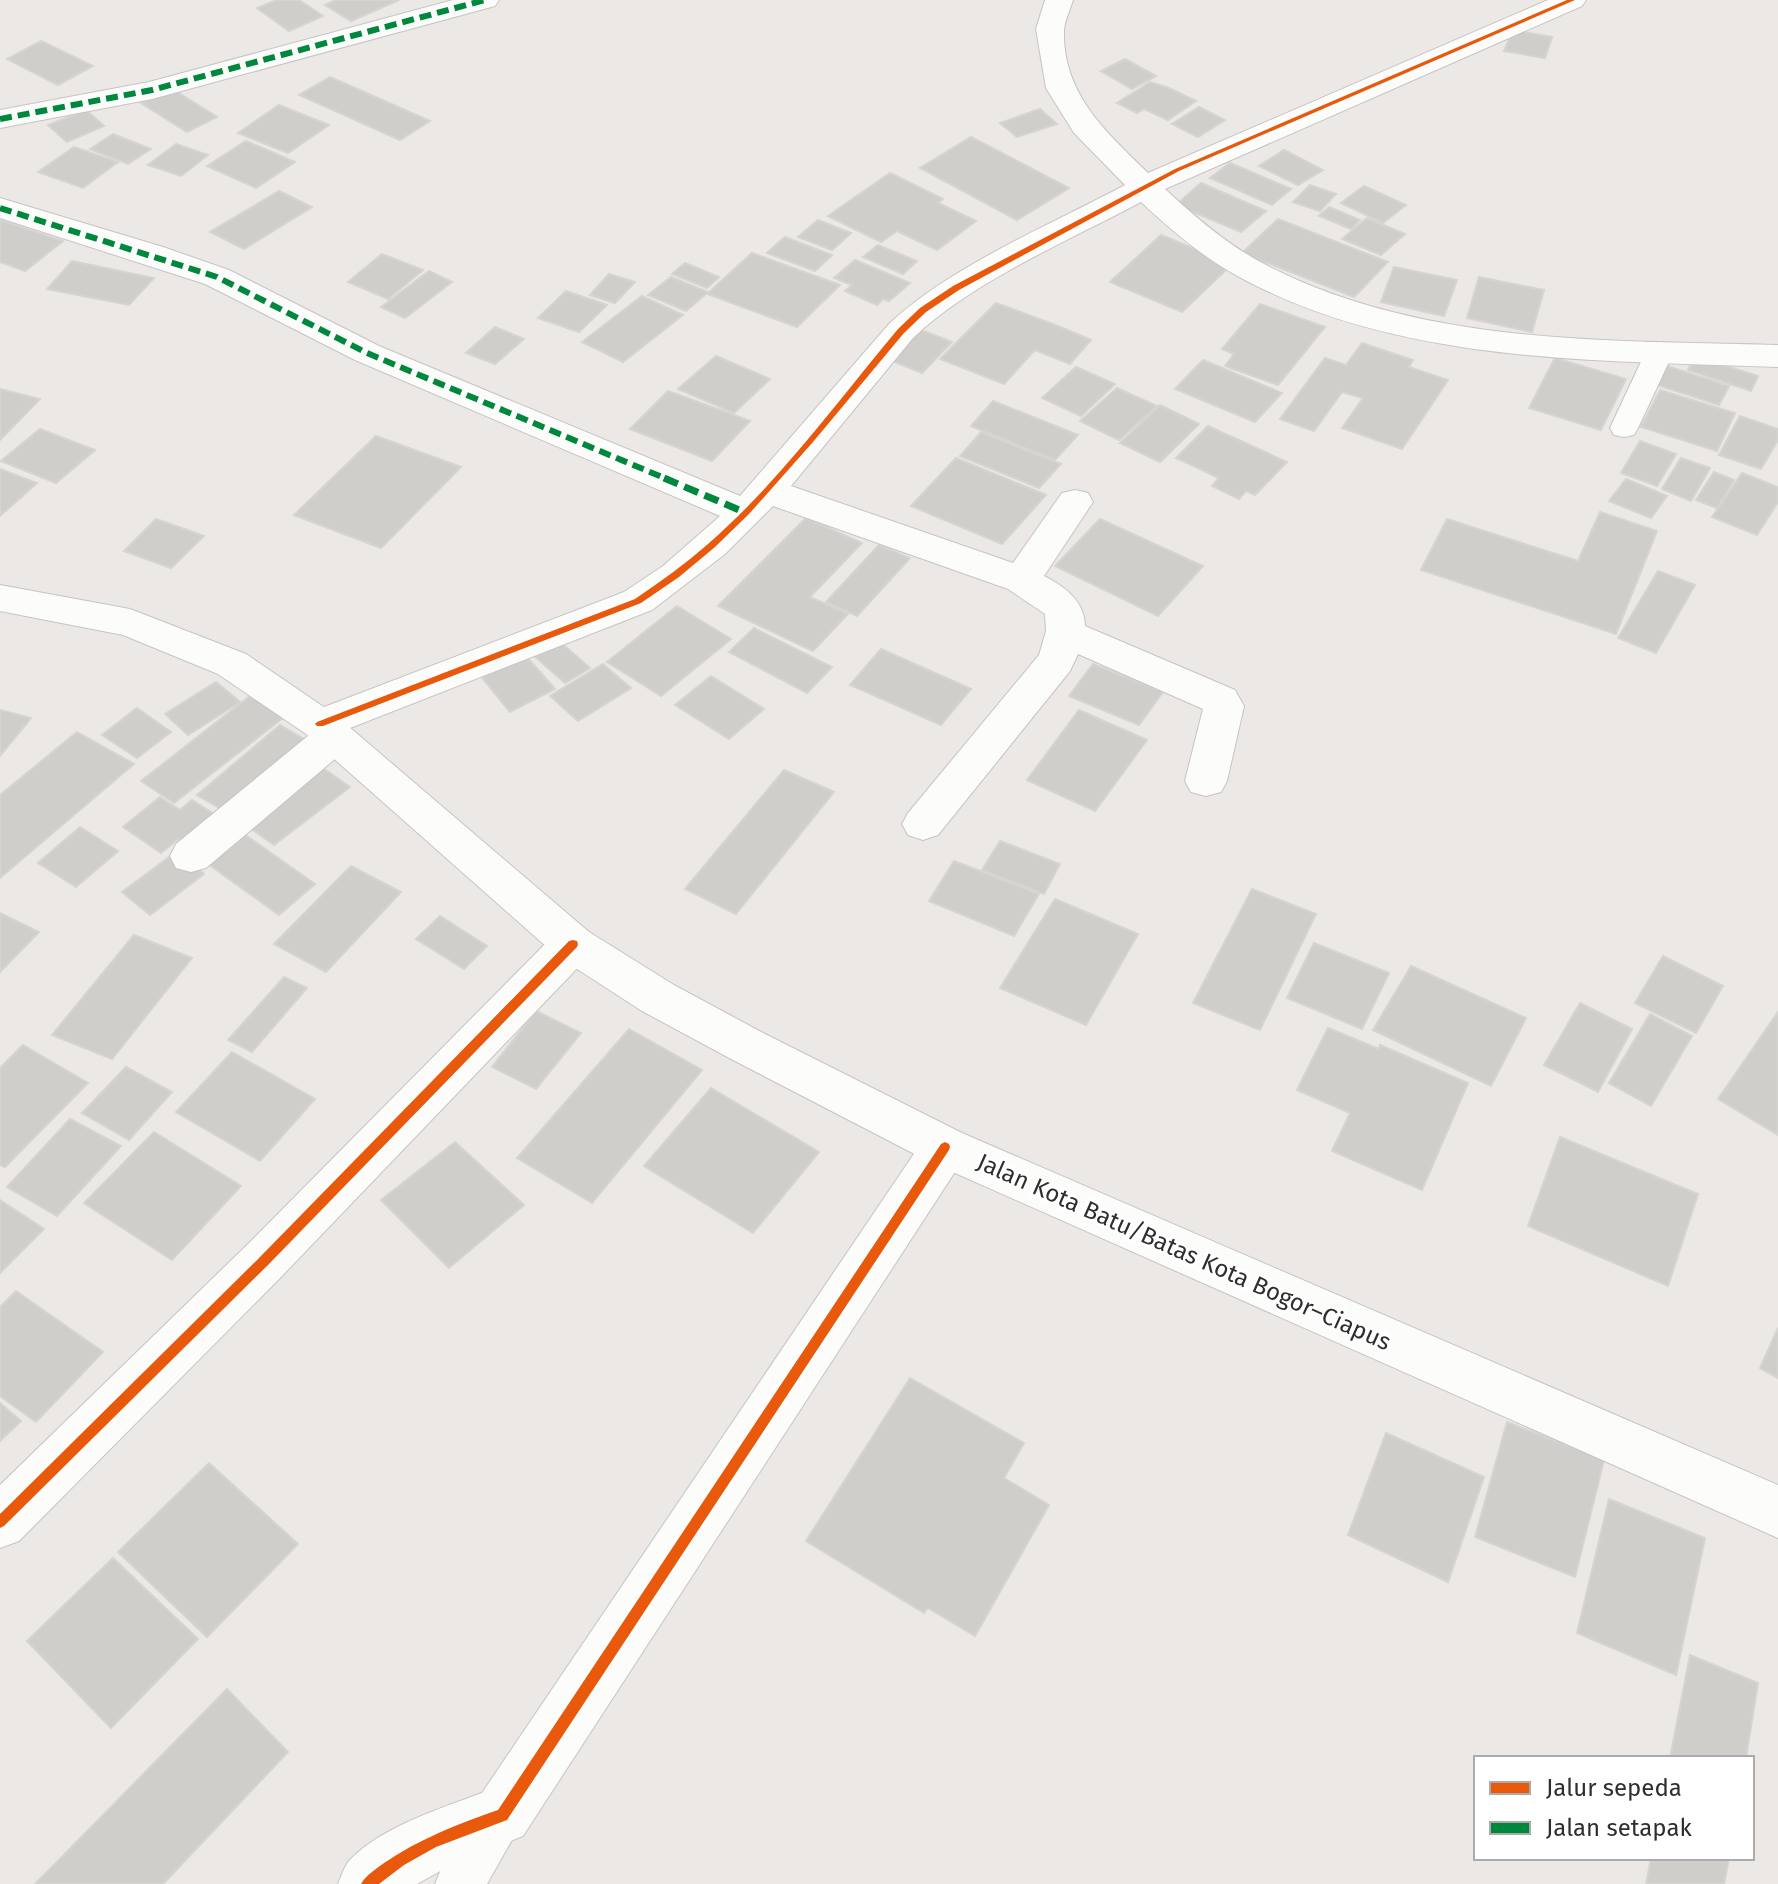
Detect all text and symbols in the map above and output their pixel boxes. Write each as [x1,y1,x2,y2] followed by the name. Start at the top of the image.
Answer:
[973,1148,1395,1356] street label: Jalan Kota Batu/Batas Kota Bogor–Ciapus
[1474,1756,1754,1860] legend
[1546,1774,1682,1802] text: Jalur sepeda
[1546,1814,1692,1842] text: Jalan setapak

